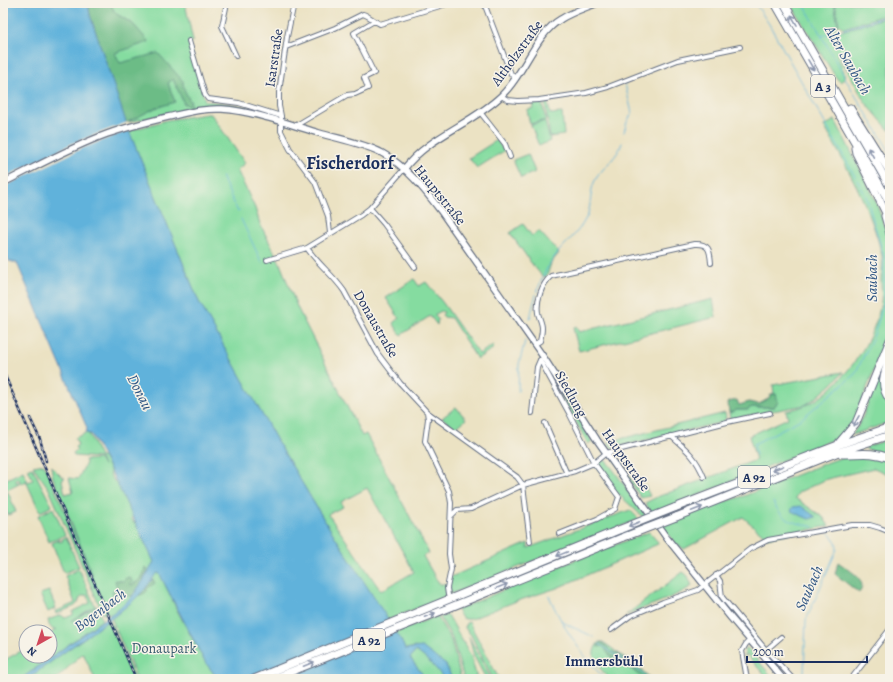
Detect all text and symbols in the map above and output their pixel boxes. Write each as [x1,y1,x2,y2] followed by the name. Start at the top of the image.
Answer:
[790,14,798,26] one-way arrow
[486,16,547,90] street label: Altholzstraße
[820,21,876,98] water label: Alter Saubach
[260,28,288,88] street label: Isarstraße
[807,59,815,71] one-way arrow
[811,75,835,97] road number: A 3
[866,147,874,159] one-way arrow
[306,151,396,175] district label: Fischerdorf
[410,161,470,229] street label: Hauptstraße
[862,254,882,302] water label: Saubach
[349,287,403,361] street label: Donaustraße
[550,367,592,421] street label: Siedlung
[122,371,158,413] water label: Donau
[852,415,860,427] one-way arrow
[597,425,655,495] street label: Hauptstraße
[773,464,785,472] one-way arrow
[738,466,770,488] road number: A 92
[690,504,702,512] one-way arrow
[629,521,641,528] one-way arrow
[556,550,568,558] one-way arrow
[790,562,828,614] water label: Saubach
[495,582,507,590] one-way arrow
[70,584,130,636] water label: Bogenbach
[423,611,435,619] one-way arrow
[18,624,58,664] north arrow
[353,629,385,651] road number: A 92
[747,638,867,664] scale bar
[132,639,196,658] park label: Donaupark
[24,643,40,660] text: N
[753,644,784,660] text: 200 m
[565,651,643,671] district label: Immersbühl
[303,660,315,668] one-way arrow

